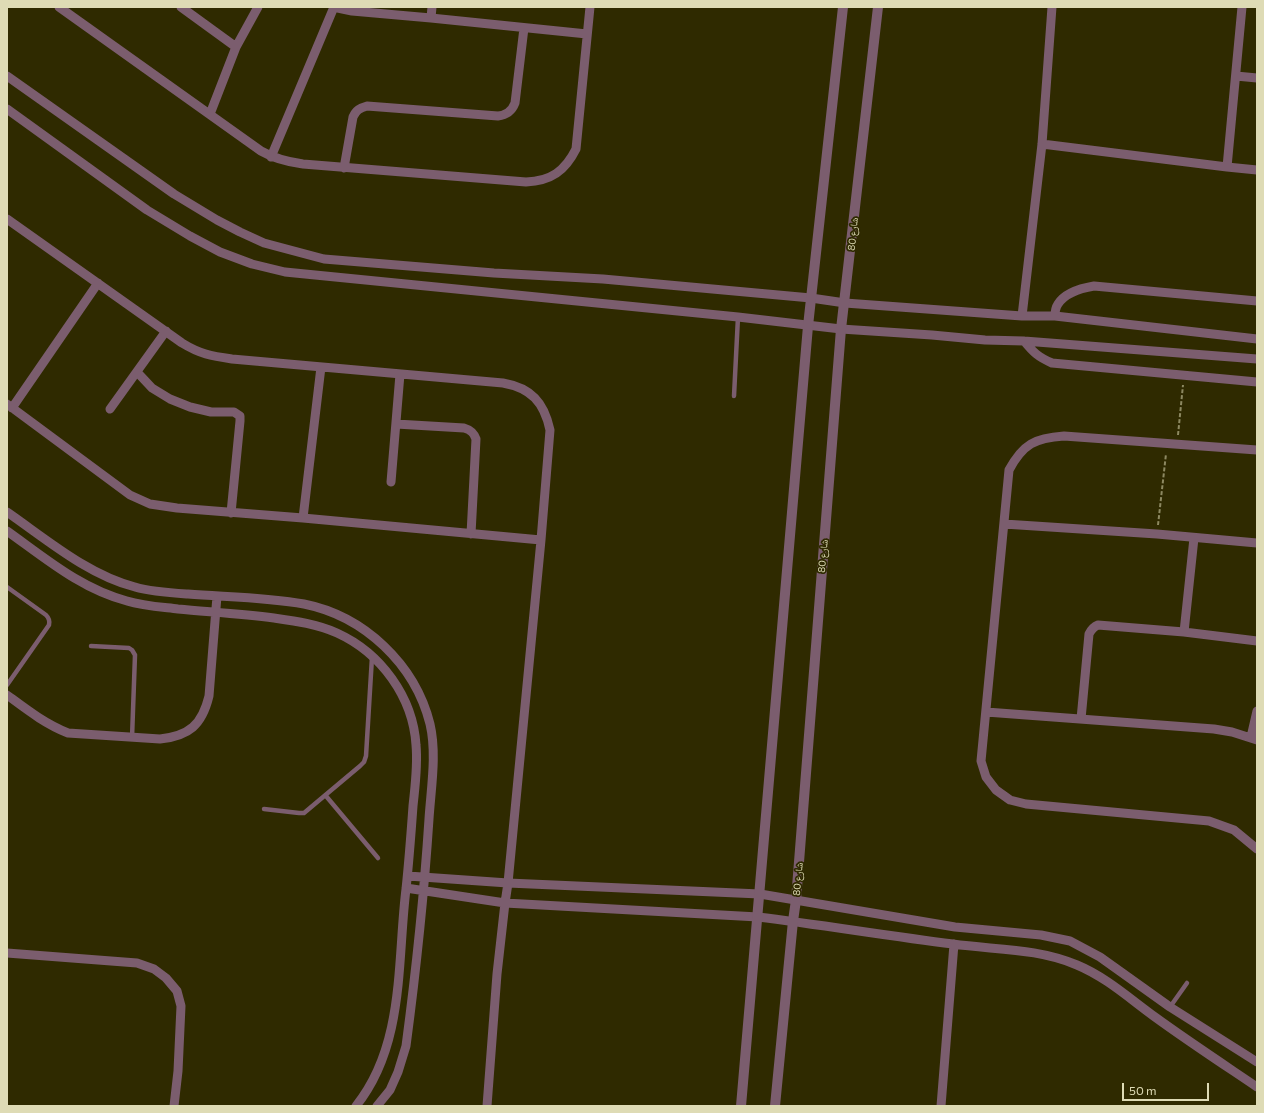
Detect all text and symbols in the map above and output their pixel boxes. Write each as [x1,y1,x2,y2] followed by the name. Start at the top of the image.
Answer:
[845,217,861,251] street label: شارع 80
[816,539,830,573] street label: شارع 80
[791,862,805,896] street label: شارع 80
[1124,1075,1211,1101] scale bar
[1129,1083,1157,1097] text: 50 m

